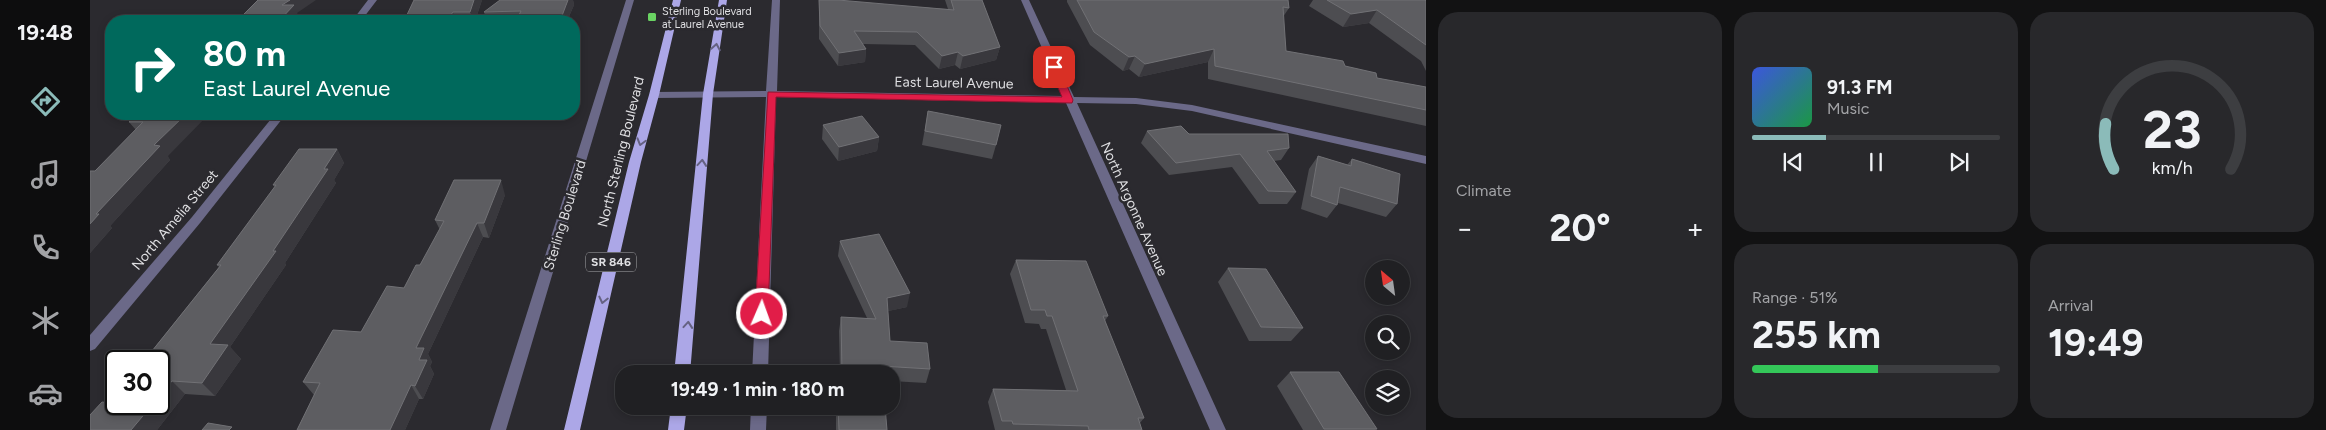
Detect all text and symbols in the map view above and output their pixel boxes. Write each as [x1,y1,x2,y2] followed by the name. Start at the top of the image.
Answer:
[662,5,752,31] place label: Sterling Boulevard at Laurel Avenue
[646,11,658,23] marker: Sterling Boulevard at Laurel Avenue
[17,19,73,46] text: 19:48
[203,33,286,75] text: 80 m
[120,35,185,100] icon: right
[710,43,720,51] one-way arrow
[1033,46,1075,88] pin
[1040,53,1068,81] icon: arrive
[894,73,1014,93] street label: East Laurel Avenue
[203,75,390,102] text: East Laurel Avenue
[594,75,648,229] street label: North Sterling Boulevard
[1827,76,1893,99] text: 91.3 FM
[28,84,63,119] icon: directions
[1827,99,1869,118] text: Music
[2142,99,2202,161] text: 23
[636,137,646,145] one-way arrow
[1097,139,1171,279] street label: North Argonne Avenue
[1779,148,1807,176] icon: previous
[1862,148,1890,176] icon: pause
[1945,148,1973,176] icon: next
[28,157,63,192] icon: music
[2152,157,2192,178] text: km/h
[540,158,590,272] street label: Sterling Boulevard
[696,159,707,167] one-way arrow
[128,166,222,274] street label: North Amelia Street
[1456,181,1511,200] text: Climate
[1550,205,1611,251] text: 20°
[1456,211,1473,245] text: −
[1687,211,1704,245] text: +
[28,230,63,265] icon: phone
[586,252,636,272] road number: SR 846
[1365,260,1410,305] north arrow
[1365,260,1410,415] map controls
[735,287,787,339] position arrow
[1752,288,1838,307] text: Range · 51%
[598,295,609,304] one-way arrow
[2048,296,2093,315] text: Arrival
[28,303,63,338] icon: climate
[1752,312,1881,358] text: 255 km
[1365,315,1410,360] button: search
[2048,320,2144,366] text: 19:49
[682,321,693,329] one-way arrow
[105,350,170,415] speed limit sign: 30
[1365,370,1410,415] button: layers
[28,376,63,411] icon: car
[671,378,844,401] text: 19:49 · 1 min · 180 m

